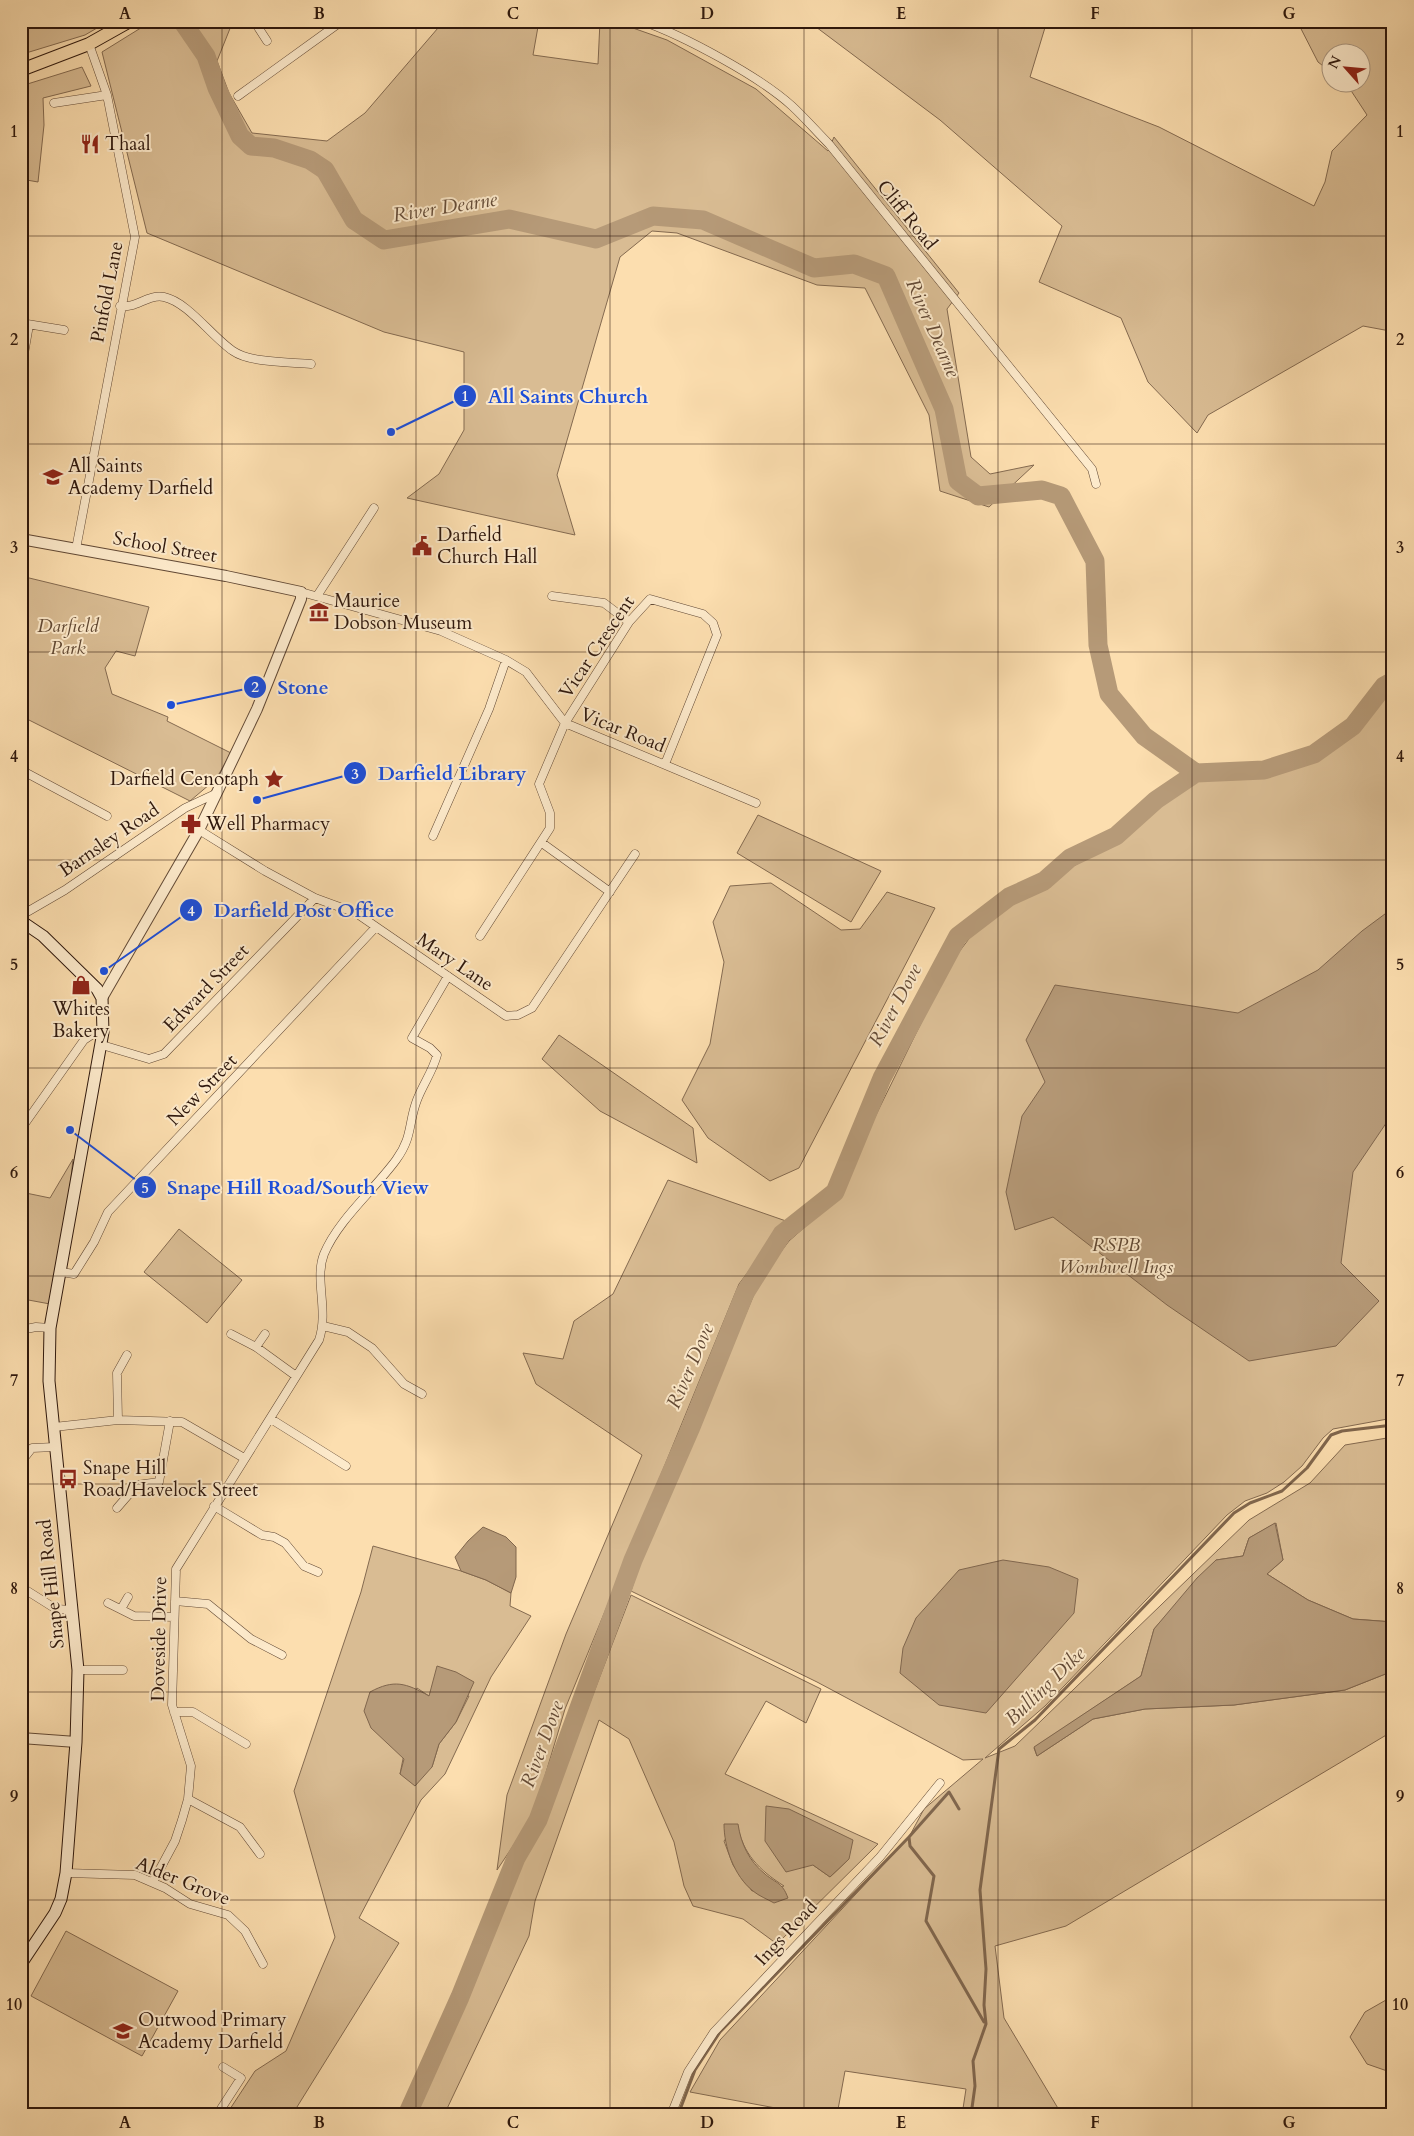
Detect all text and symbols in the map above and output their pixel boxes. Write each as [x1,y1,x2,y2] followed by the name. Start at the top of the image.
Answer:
[119,3,131,25] text: A
[313,3,325,25] text: B
[507,3,519,25] text: C
[700,3,714,25] text: D
[896,3,906,25] text: E
[1090,3,1100,25] text: F
[1282,3,1296,25] text: G
[1322,42,1372,92] north arrow
[1324,53,1346,72] text: N
[10,121,18,143] text: 1
[1396,121,1404,143] text: 1
[105,131,151,157] place label: Thaal
[79,133,101,155] restaurant icon: Thaal
[871,175,943,255] street label: Cliff Road
[391,185,499,229] water label: River Dearne
[84,239,130,345] street label: Pinfold Lane
[899,274,967,382] water label: River Dearne
[10,329,18,351] text: 2
[1396,329,1404,351] text: 2
[453,378,658,413] callout: All Saints Church
[488,383,649,410] text: All Saints Church
[461,386,469,406] text: 1
[68,453,213,501] place label: All Saints Academy Darfield
[42,466,64,488] school or university icon: All Saints Academy Darfield
[437,522,537,570] place label: Darfield Church Hall
[111,525,219,569] street label: School Street
[411,535,433,557] public building icon: Darfield Church Hall
[10,537,18,559] text: 3
[1396,537,1404,559] text: 3
[334,588,473,636] place label: Maurice Dobson Museum
[553,591,641,703] street label: Vicar Crescent
[308,601,330,623] museum icon: Maurice Dobson Museum
[37,613,100,661] park label: Darfield Park
[242,670,338,705] callout: Stone
[277,674,329,701] text: Stone
[251,677,259,697] text: 2
[576,701,670,759] street label: Vicar Road
[10,746,18,768] text: 4
[1396,746,1404,768] text: 4
[342,756,536,791] callout: Darfield Library
[378,760,527,787] text: Darfield Library
[351,764,359,784] text: 3
[110,766,260,792] place label: Darfield Cenotaph
[263,768,285,790] place icon: Darfield Cenotaph
[54,797,164,883] street label: Barnsley Road
[205,811,330,837] place label: Well Pharmacy
[180,813,202,835] pharmacy icon: Well Pharmacy
[179,893,405,928] callout: Darfield Post Office
[214,897,394,924] text: Darfield Post Office
[187,901,195,921] text: 4
[412,927,498,997] street label: Mary Lane
[157,938,255,1038] street label: Edward Street
[10,954,18,976] text: 5
[1396,954,1404,976] text: 5
[862,959,928,1051] water label: River Dove
[70,974,92,996] shop icon: Whites Bakery
[51,996,110,1044] place label: Whites Bakery
[161,1048,243,1132] street label: New Street
[10,1162,18,1184] text: 6
[1396,1162,1404,1184] text: 6
[132,1170,439,1205] callout: Snape Hill Road/South View
[167,1174,429,1201] text: Snape Hill Road/South View
[141,1178,149,1198] text: 5
[1059,1232,1174,1280] park label: RSPB Wombwell Ings
[660,1319,720,1413] water label: River Dove
[10,1370,18,1392] text: 7
[1396,1370,1404,1392] text: 7
[83,1455,258,1503] place label: Snape Hill Road/Havelock Street
[57,1468,79,1490] bus stop icon: Snape Hill Road/Havelock Street
[31,1518,71,1650] street label: Snape Hill Road
[145,1576,173,1702] street label: Doveside Drive
[10,1578,18,1600] text: 8
[1396,1578,1404,1600] text: 8
[999,1640,1091,1731] water label: Bulling Dike
[514,1697,570,1791] water label: River Dove
[10,1786,18,1808] text: 9
[1396,1786,1404,1808] text: 9
[132,1850,234,1912] street label: Alder Grove
[749,1894,823,1972] street label: Ings Road
[6,1994,22,2016] text: 10
[1392,1994,1408,2016] text: 10
[138,2007,287,2055] place label: Outwood Primary Academy Darfield
[112,2020,134,2042] school or university icon: Outwood Primary Academy Darfield
[119,2112,131,2134] text: A
[313,2112,325,2134] text: B
[507,2112,519,2134] text: C
[700,2112,714,2134] text: D
[896,2112,906,2134] text: E
[1090,2112,1100,2134] text: F
[1282,2112,1296,2134] text: G

